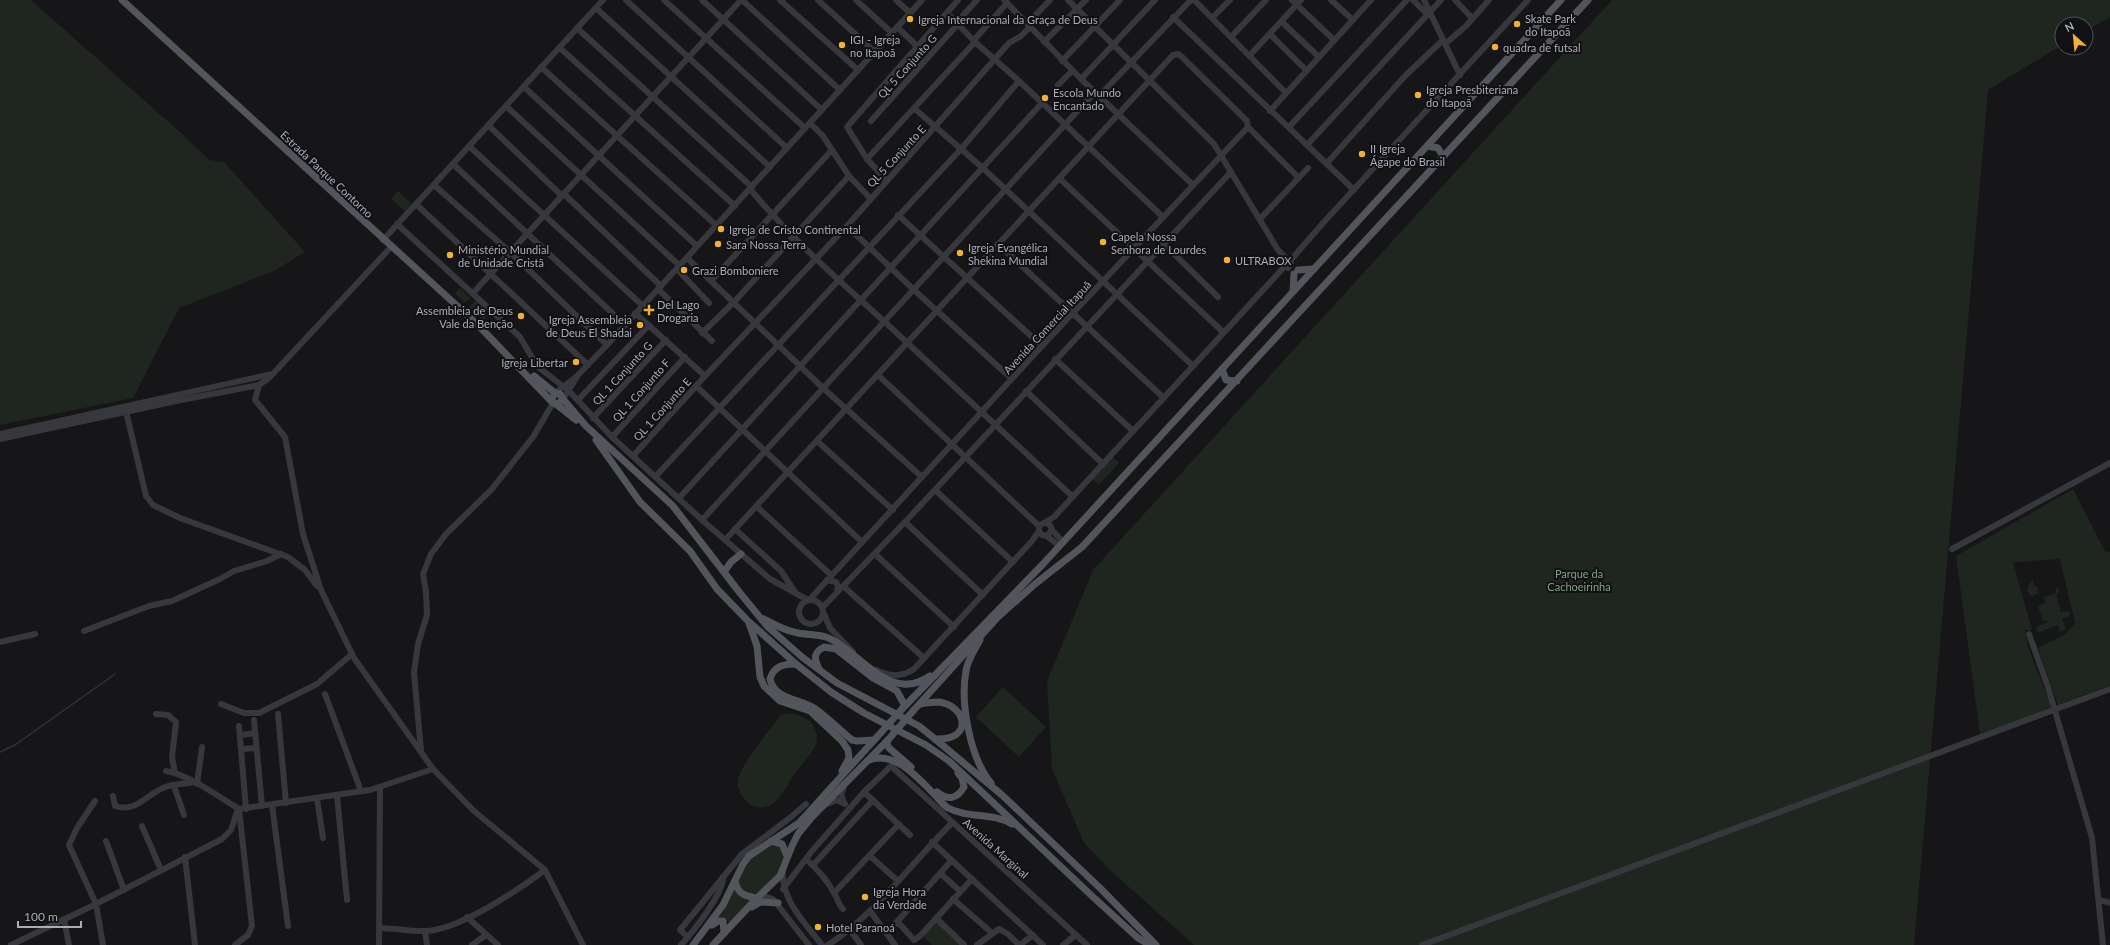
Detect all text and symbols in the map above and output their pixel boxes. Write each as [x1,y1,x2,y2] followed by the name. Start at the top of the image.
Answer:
[1525,12,1576,38] place label: Skate Park do Itapoã
[918,13,1098,26] place label: Igreja Internacional da Graça de Deus
[905,14,915,24] marker: Igreja Internacional da Graça de Deus
[2054,16,2094,56] north arrow
[1512,19,1522,29] marker: Skate Park do Itapoã
[2063,19,2076,34] text: N
[875,31,939,101] street label: QL 5 Conjunto G
[850,33,900,59] place label: IGI - Igreja no Itapoã
[837,40,847,50] marker: IGI - Igreja no Itapoã
[1503,41,1581,54] place label: quadra de futsal
[1490,42,1500,52] marker: quadra de futsal
[1426,83,1518,109] place label: Igreja Presbiteriana do Itapoã
[1053,86,1121,112] place label: Escola Mundo Encantado
[1413,90,1423,100] marker: Igreja Presbiteriana do Itapoã
[1040,93,1050,103] marker: Escola Mundo Encantado
[864,122,928,190] street label: QL 5 Conjunto E
[278,128,376,220] street label: Estrada Parque Contorno
[1370,142,1445,168] place label: II Igreja Ágape do Brasil
[1357,149,1367,159] marker: II Igreja Ágape do Brasil
[729,223,861,236] place label: Igreja de Cristo Continental
[716,224,726,234] marker: Igreja de Cristo Continental
[1111,230,1207,256] place label: Capela Nossa Senhora de Lourdes
[1098,237,1108,247] marker: Capela Nossa Senhora de Lourdes
[726,238,806,251] place label: Sara Nossa Terra
[713,239,723,249] marker: Sara Nossa Terra
[968,241,1048,267] place label: Igreja Evangélica Shekina Mundial
[458,243,549,269] place label: Ministério Mundial de Unidade Cristã
[955,248,965,258] marker: Igreja Evangélica Shekina Mundial
[445,250,455,260] marker: Ministério Mundial de Unidade Cristã
[1235,254,1292,267] place label: ULTRABOX
[1222,255,1232,265] marker: ULTRABOX
[692,264,779,277] place label: Grazi Bomboniere
[679,265,689,275] marker: Grazi Bomboniere
[1000,278,1094,376] street label: Avenida Comercial Itapuã
[657,298,700,324] place label: Del Lago Drogaria
[416,304,513,330] place label: Assembleia de Deus Vale da Benção
[644,305,654,315] marker: Del Lago Drogaria
[516,311,526,321] marker: Assembleia de Deus Vale da Benção
[546,313,632,339] place label: Igreja Assembleia de Deus El Shadai
[635,320,645,330] marker: Igreja Assembleia de Deus El Shadai
[589,339,655,407] street label: QL 1 Conjunto G
[501,356,568,369] place label: Igreja Libertar
[609,356,673,424] street label: QL 1 Conjunto F
[571,357,581,367] marker: Igreja Libertar
[630,375,694,443] street label: QL 1 Conjunto E
[1547,567,1611,593] park label: Parque da Cachoeirinha
[961,815,1031,881] street label: Avenida Marginal
[873,885,927,911] place label: Igreja Hora da Verdade
[860,892,870,902] marker: Igreja Hora da Verdade
[18,903,81,929] scale bar
[24,909,58,924] text: 100 m
[826,921,895,934] place label: Hotel Paranoá
[813,922,823,932] marker: Hotel Paranoá

